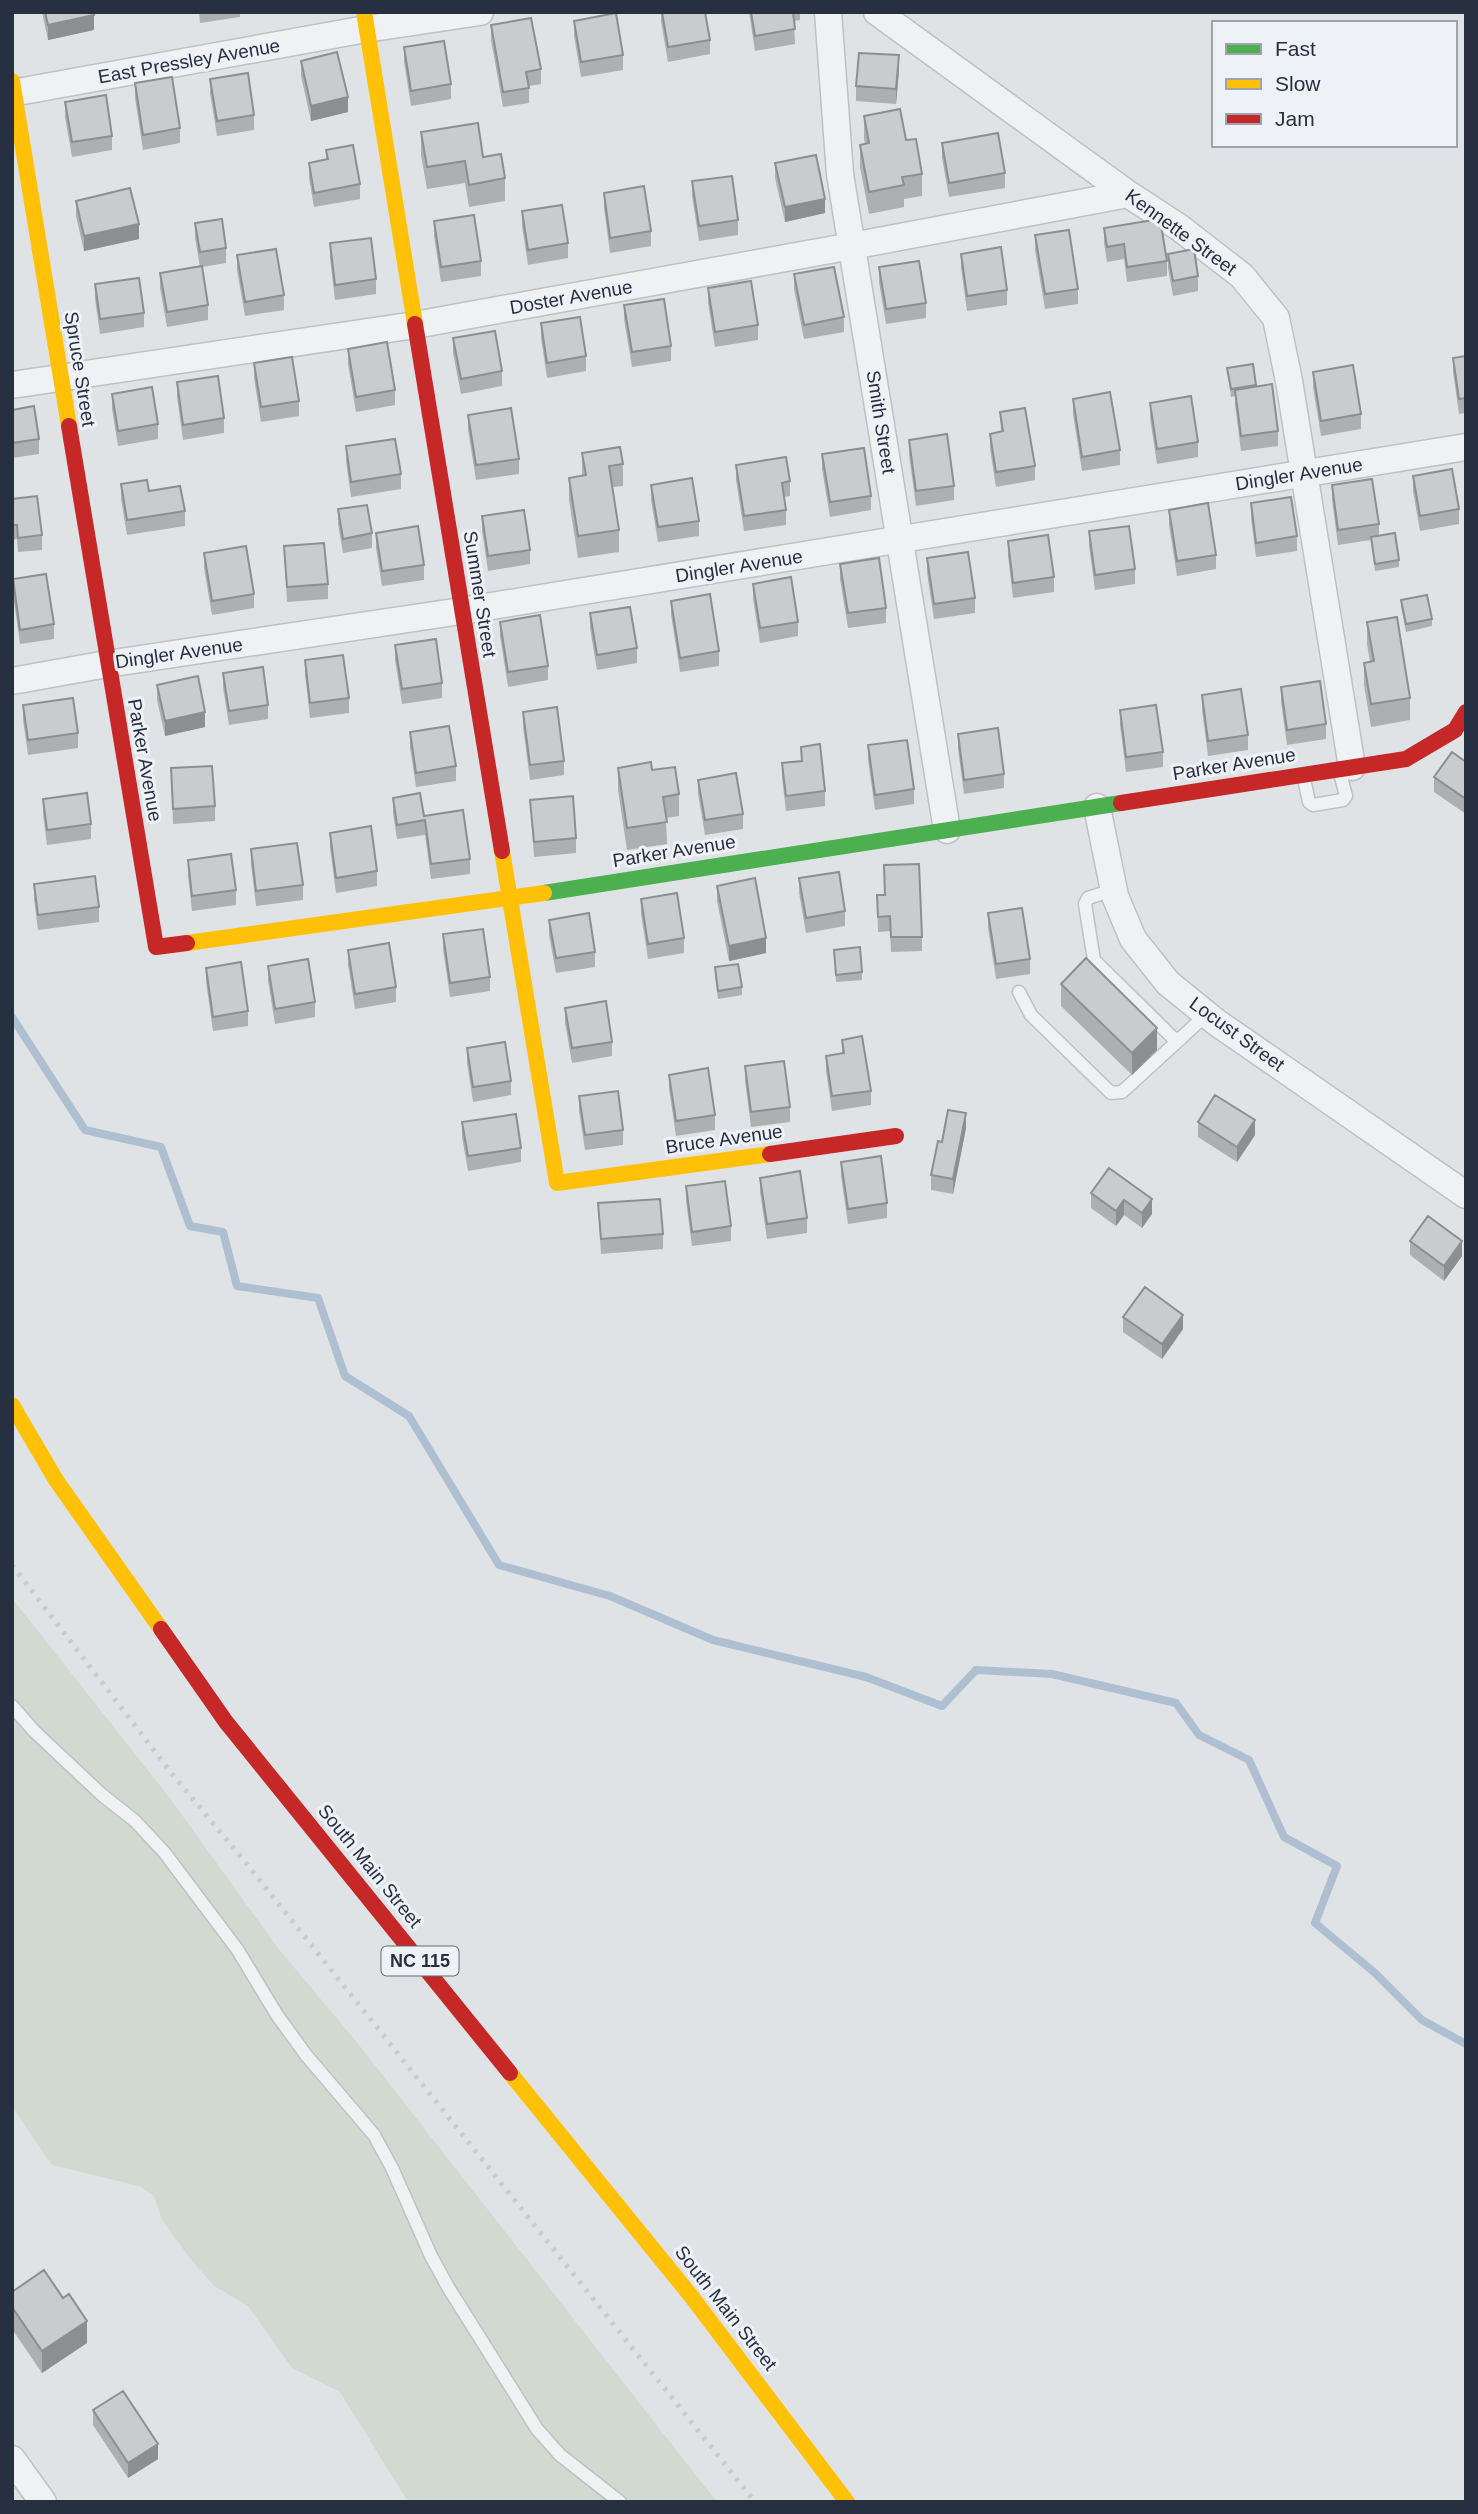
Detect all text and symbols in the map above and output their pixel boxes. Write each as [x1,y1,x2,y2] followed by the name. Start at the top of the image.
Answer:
[1212,21,1457,147] legend
[96,35,282,87] street label: East Pressley Avenue
[1275,37,1316,60] text: Fast
[1275,72,1321,95] text: Slow
[1275,107,1315,130] text: Jam
[1121,185,1241,280] street label: Kennette Street
[508,276,634,318] street label: Doster Avenue
[61,310,100,429] street label: Spruce Street
[862,369,900,476] street label: Smith Street
[1234,454,1364,494] street label: Dingler Avenue
[460,529,500,659] street label: Summer Street
[674,546,804,586] street label: Dingler Avenue
[114,634,244,672] street label: Dingler Avenue
[124,697,166,823] street label: Parker Avenue
[1171,744,1297,784] street label: Parker Avenue
[611,831,737,871] street label: Parker Avenue
[1186,993,1289,1076] street label: Locust Street
[664,1120,784,1158] street label: Bruce Avenue
[314,1800,426,1932] street label: South Main Street
[382,1947,458,1976] road number: NC 115
[671,2242,782,2375] street label: South Main Street

